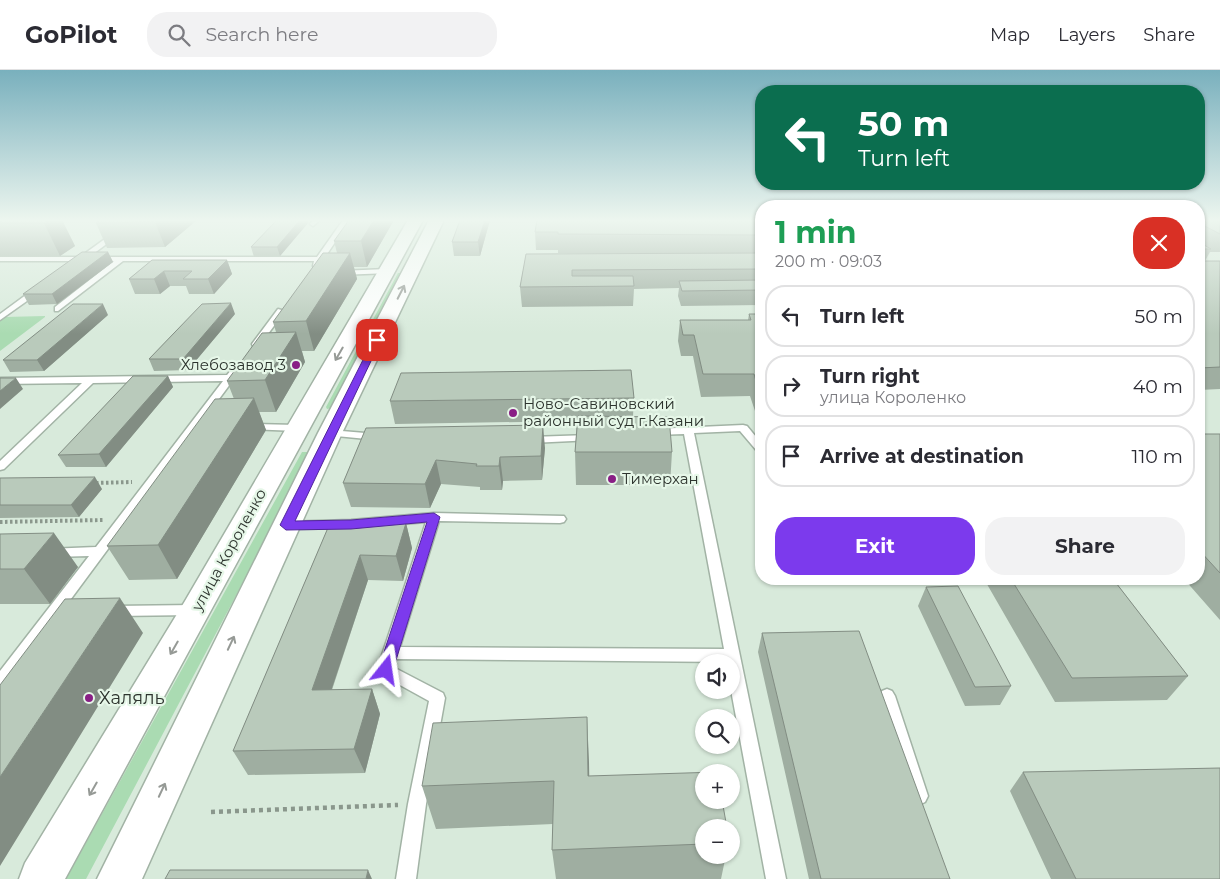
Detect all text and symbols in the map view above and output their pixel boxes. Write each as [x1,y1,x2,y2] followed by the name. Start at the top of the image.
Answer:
[147,12,497,57] search box
[25,20,117,49] text: GoPilot
[165,21,193,49] icon: search
[205,23,318,46] text: Search here
[990,24,1030,46] text: Map
[1058,24,1115,46] text: Layers
[1143,24,1195,46] text: Share
[858,102,949,145] text: 50 m
[775,105,840,170] icon: left
[858,145,950,172] text: Turn left
[775,214,856,251] text: 1 min
[1133,217,1185,269] button: close
[775,252,882,271] text: 200 m · 09:03
[397,285,406,300] one-way arrow
[777,302,805,330] icon: left
[820,305,905,328] text: Turn left
[1135,305,1183,328] text: 50 m
[356,319,398,361] pin
[363,326,391,354] icon: arrive
[334,346,344,360] one-way arrow
[181,355,286,374] place label: Хлебозавод 3
[290,359,302,371] marker: Хлебозавод 3
[820,365,920,388] text: Turn right
[777,372,805,400] icon: right
[1133,375,1183,398] text: 40 m
[820,388,966,407] text: улица Короленко
[523,394,704,430] place label: Ново-Савиновский районный суд г.Казани
[507,407,519,419] marker: Ново-Савиновский районный суд г.Казани
[777,442,805,470] icon: arrive
[820,445,1024,468] text: Arrive at destination
[1132,445,1183,468] text: 110 m
[622,469,699,488] place label: Тимерхан
[606,473,618,485] marker: Тимерхан
[187,485,270,615] street label: улица Короленко
[775,517,975,575] button: Exit
[985,517,1185,575] button: Share
[227,636,237,651] one-way arrow
[169,640,179,655] one-way arrow
[359,643,411,695] position arrow
[695,654,740,864] map controls
[695,654,740,699] button: sound
[99,687,165,709] place label: Халяль
[83,692,95,704] marker: Халяль
[695,709,740,754] button: search
[695,764,740,809] button: +
[88,781,98,796] one-way arrow
[158,783,168,798] one-way arrow
[695,819,740,864] button: −

